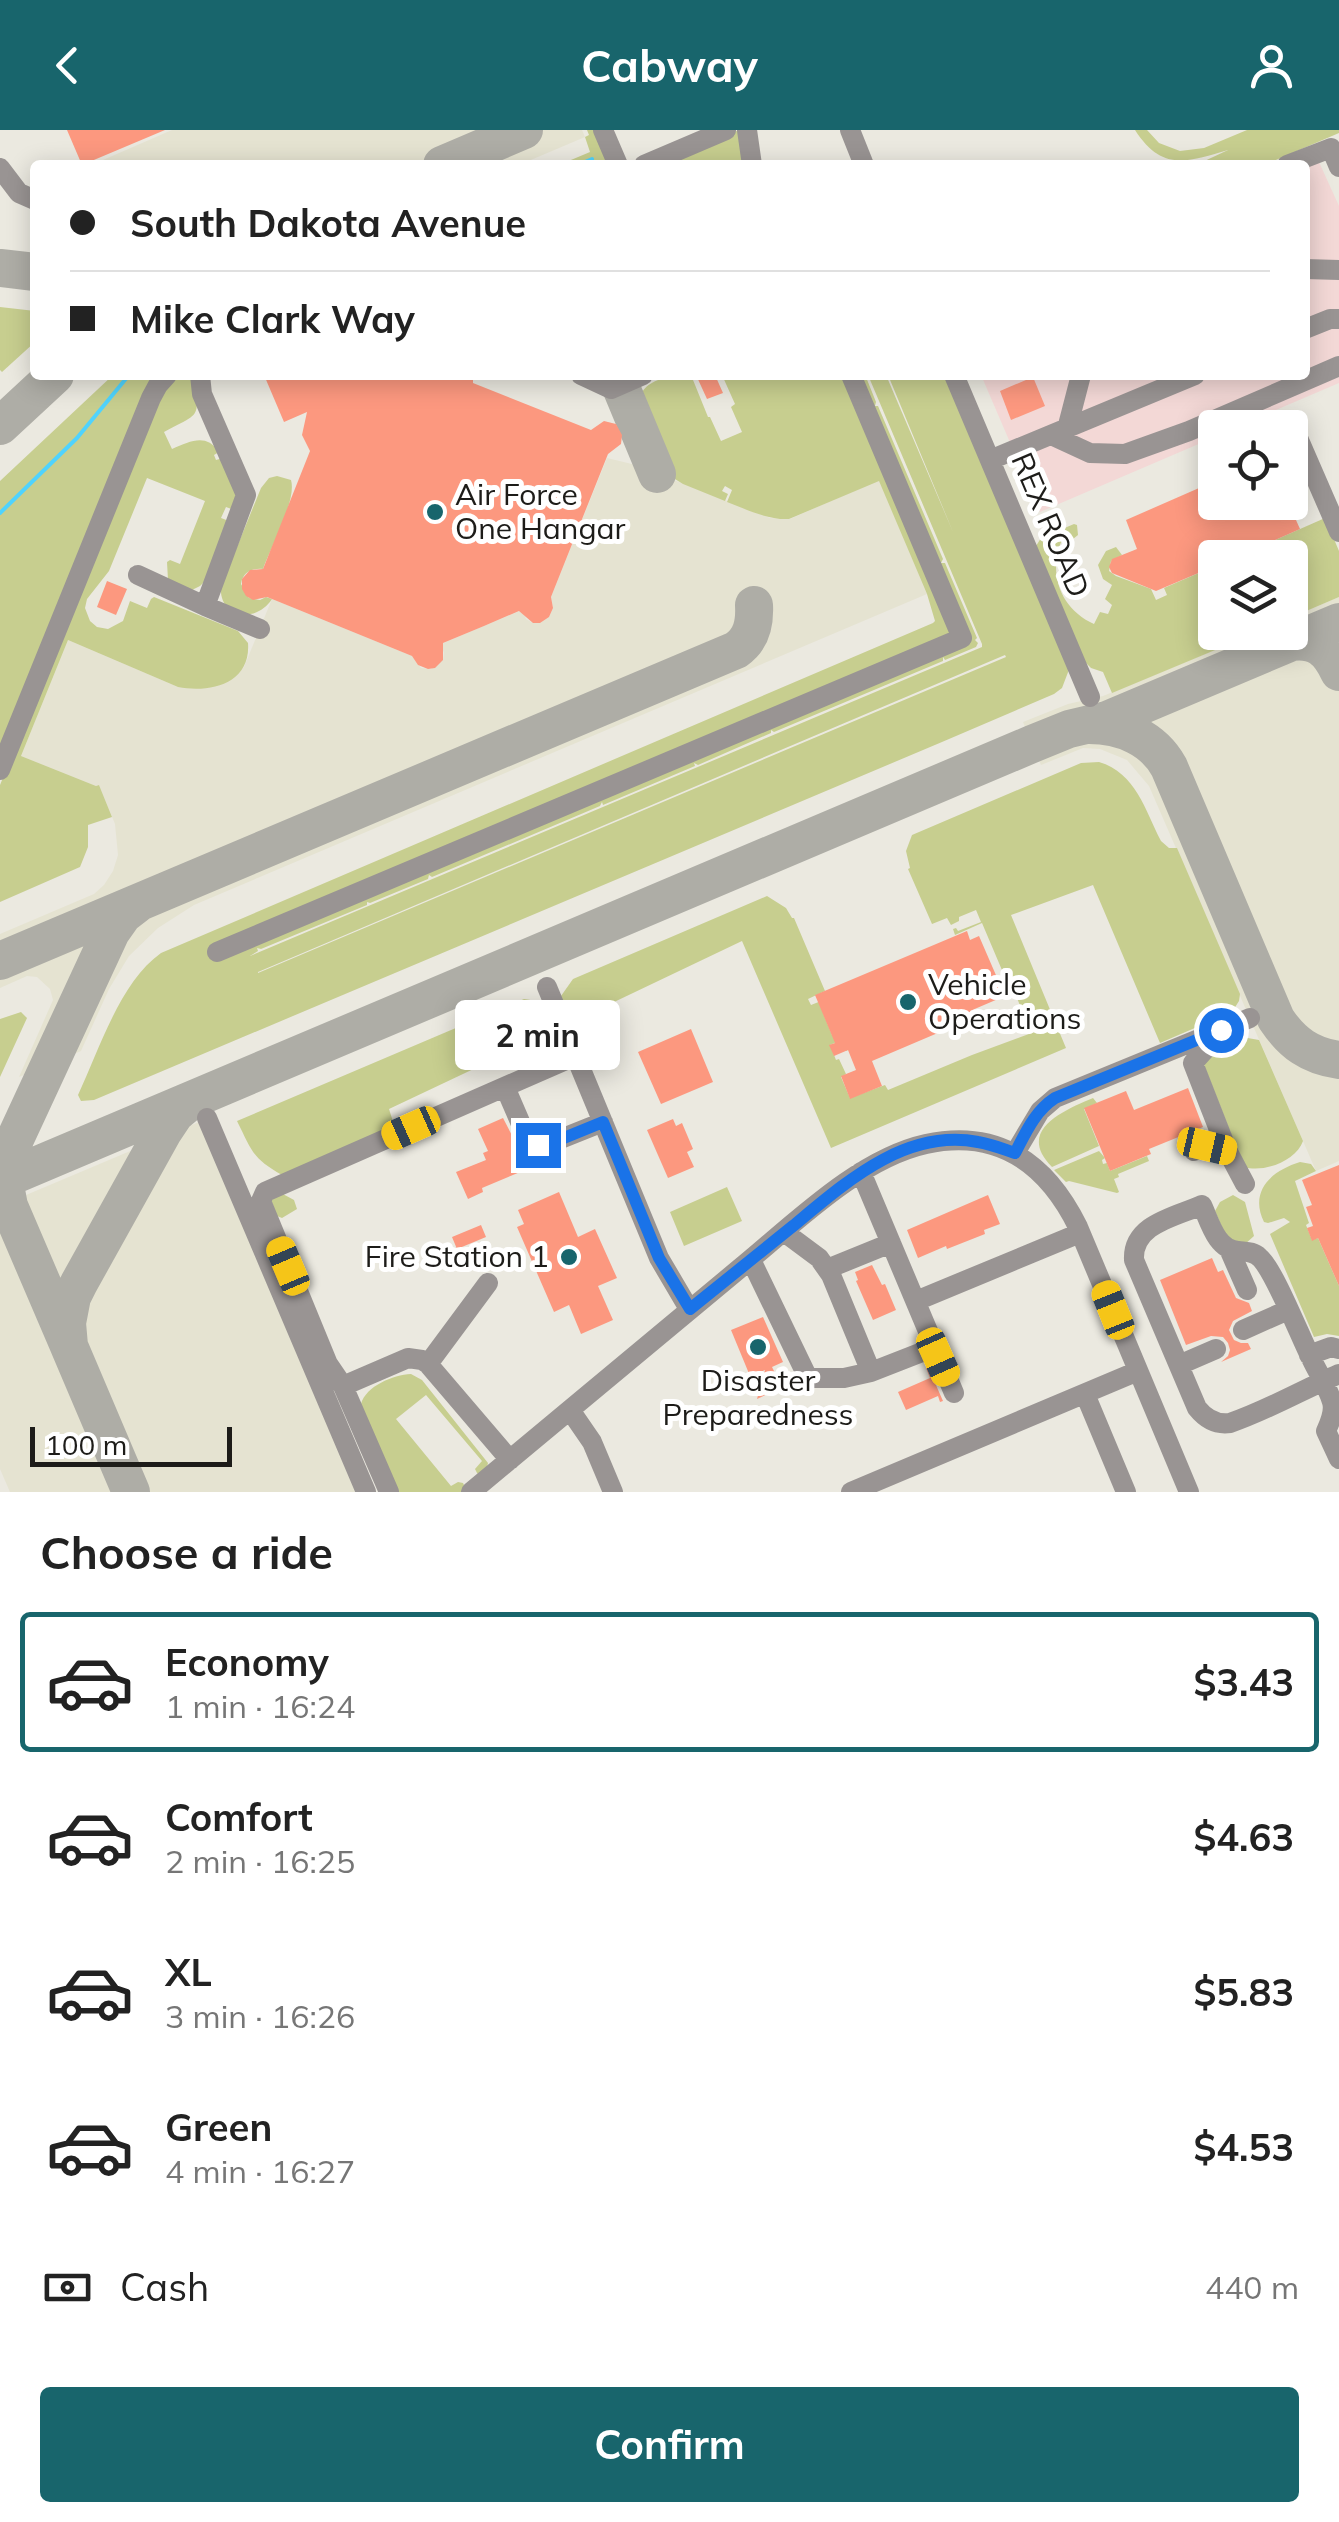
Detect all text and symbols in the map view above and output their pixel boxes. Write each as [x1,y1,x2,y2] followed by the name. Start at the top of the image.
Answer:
[581,37,758,93] text: Cabway
[40,38,95,93] icon: back
[1244,38,1299,93] icon: person
[130,199,526,247] text: South Dakota Avenue
[130,295,415,343] text: Mike Clark Way
[1198,410,1308,650] map controls
[1198,410,1308,520] button: locate
[1003,447,1098,603] street label: REX ROAD
[455,475,626,547] place label: Air Force One Hangar
[424,501,446,523] marker: Air Force One Hangar
[1198,540,1308,650] button: layers
[928,965,1081,1037] place label: Vehicle Operations
[897,991,919,1013] marker: Vehicle Operations
[456,1000,620,1070] callout: 2 min
[1199,1008,1244,1053] route start
[495,1015,580,1055] text: 2 min
[377,1102,445,1154] car
[516,1123,561,1168] route end
[1174,1125,1240,1167] car
[262,1233,314,1299] car
[365,1237,549,1275] place label: Fire Station 1
[558,1246,580,1268] marker: Fire Station 1
[1088,1277,1138,1343] car
[912,1323,964,1391] car
[747,1336,769,1358] marker: Disaster Preparedness
[663,1361,853,1433] place label: Disaster Preparedness
[30,1422,232,1466] scale bar
[45,1427,127,1462] text: 100 m
[40,1524,333,1580] text: Choose a ride
[45,1637,135,1727] icon: car
[165,1638,329,1686] text: Economy
[1193,1658,1294,1706] text: $3.43
[165,1686,355,1726] text: 1 min · 16:24
[45,1792,135,1882] icon: car
[165,1793,313,1841] text: Comfort
[1193,1813,1294,1861] text: $4.63
[165,1841,355,1881] text: 2 min · 16:25
[45,1947,135,2037] icon: car
[165,1948,212,1996] text: XL
[1193,1968,1294,2016] text: $5.83
[165,1996,355,2036] text: 3 min · 16:26
[45,2102,135,2192] icon: car
[165,2103,272,2151] text: Green
[1193,2123,1294,2171] text: $4.53
[165,2151,355,2191] text: 4 min · 16:27
[40,2260,95,2315] icon: cash
[120,2263,209,2311] text: Cash
[1205,2267,1299,2307] text: 440 m
[40,2387,1299,2502] button: Confirm

